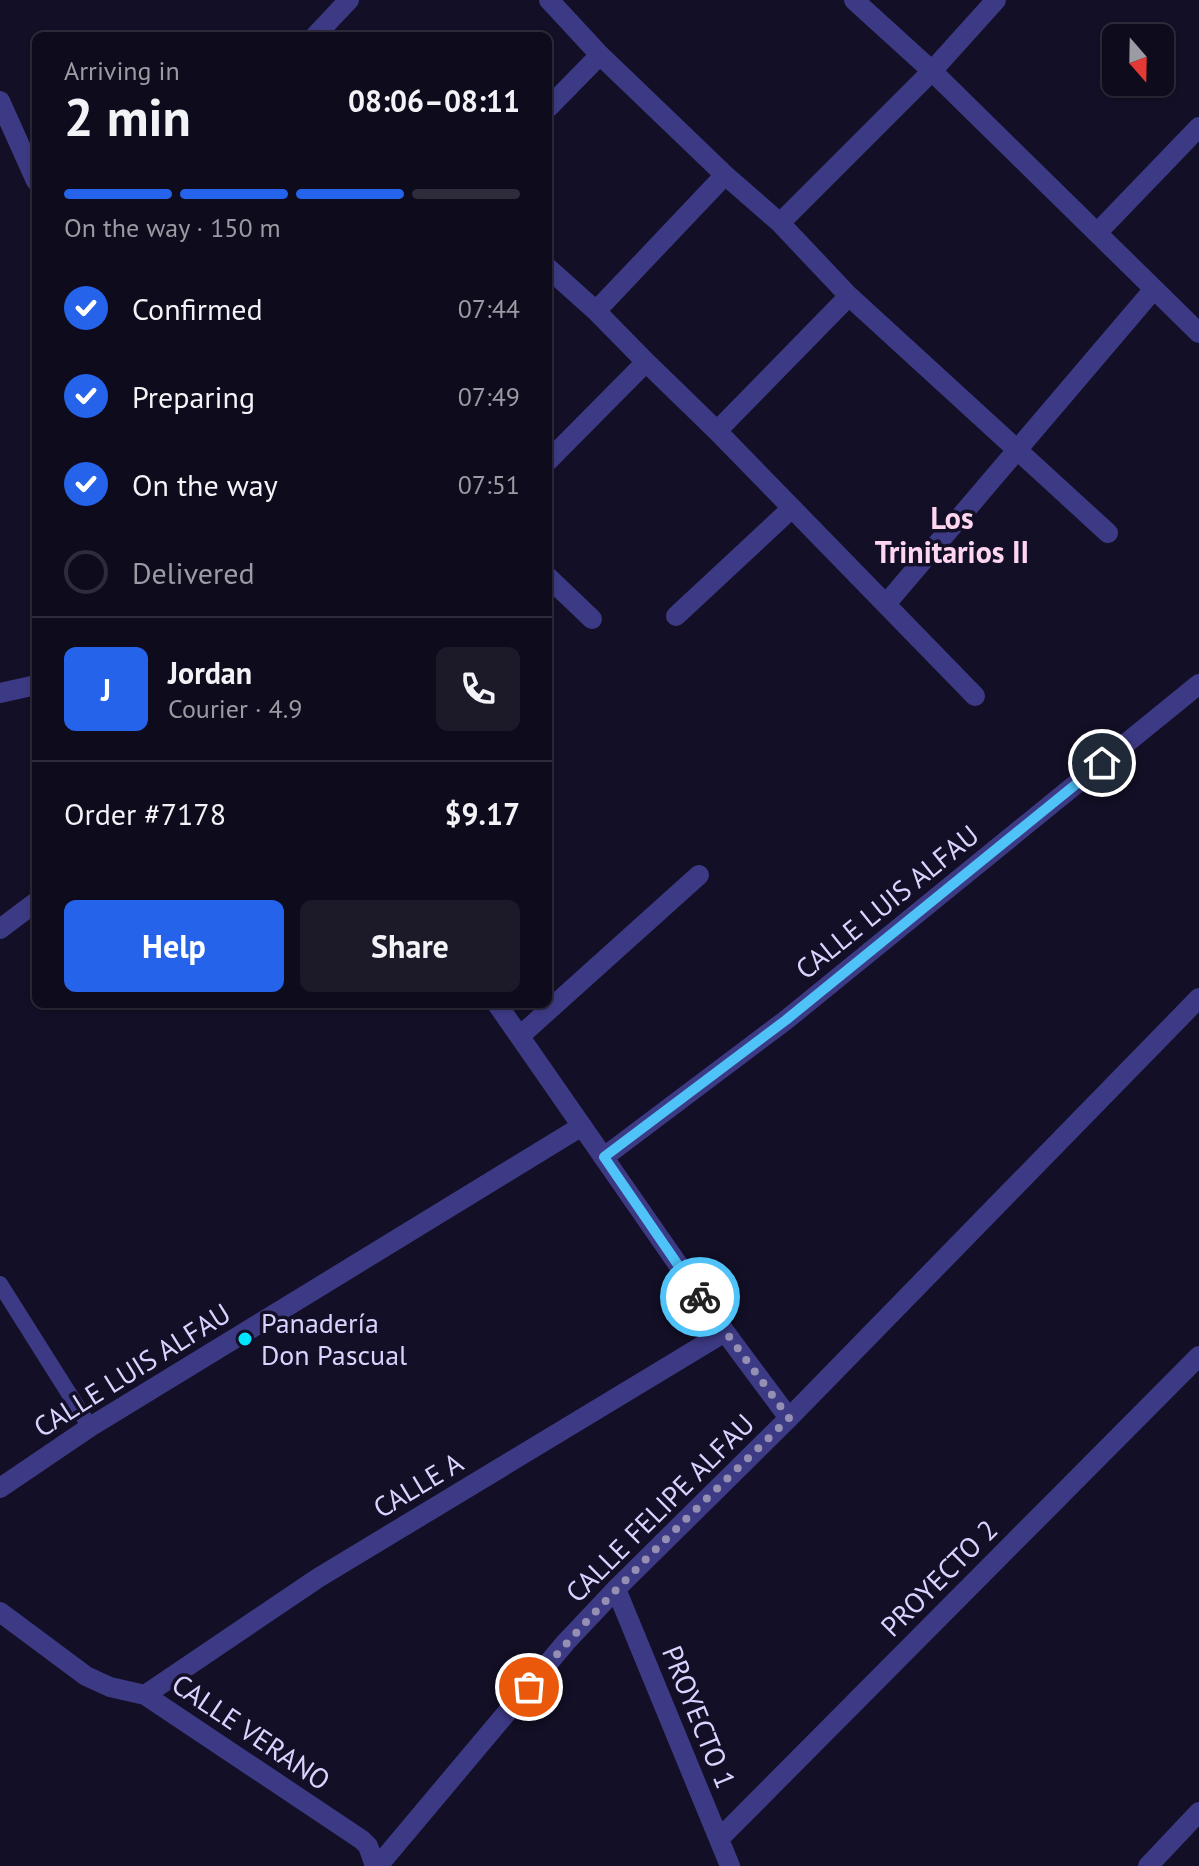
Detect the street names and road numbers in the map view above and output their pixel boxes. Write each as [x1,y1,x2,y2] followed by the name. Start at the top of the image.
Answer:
[787,816,986,987] street label: CALLE LUIS ALFAU
[26,1294,237,1445] street label: CALLE LUIS ALFAU
[557,1405,762,1610] street label: CALLE FELIPE ALFAU
[366,1443,470,1526] street label: CALLE A
[872,1511,1005,1644] street label: PROYECTO 2
[654,1640,745,1794] street label: PROYECTO 1
[165,1665,338,1798] street label: CALLE VERANO

